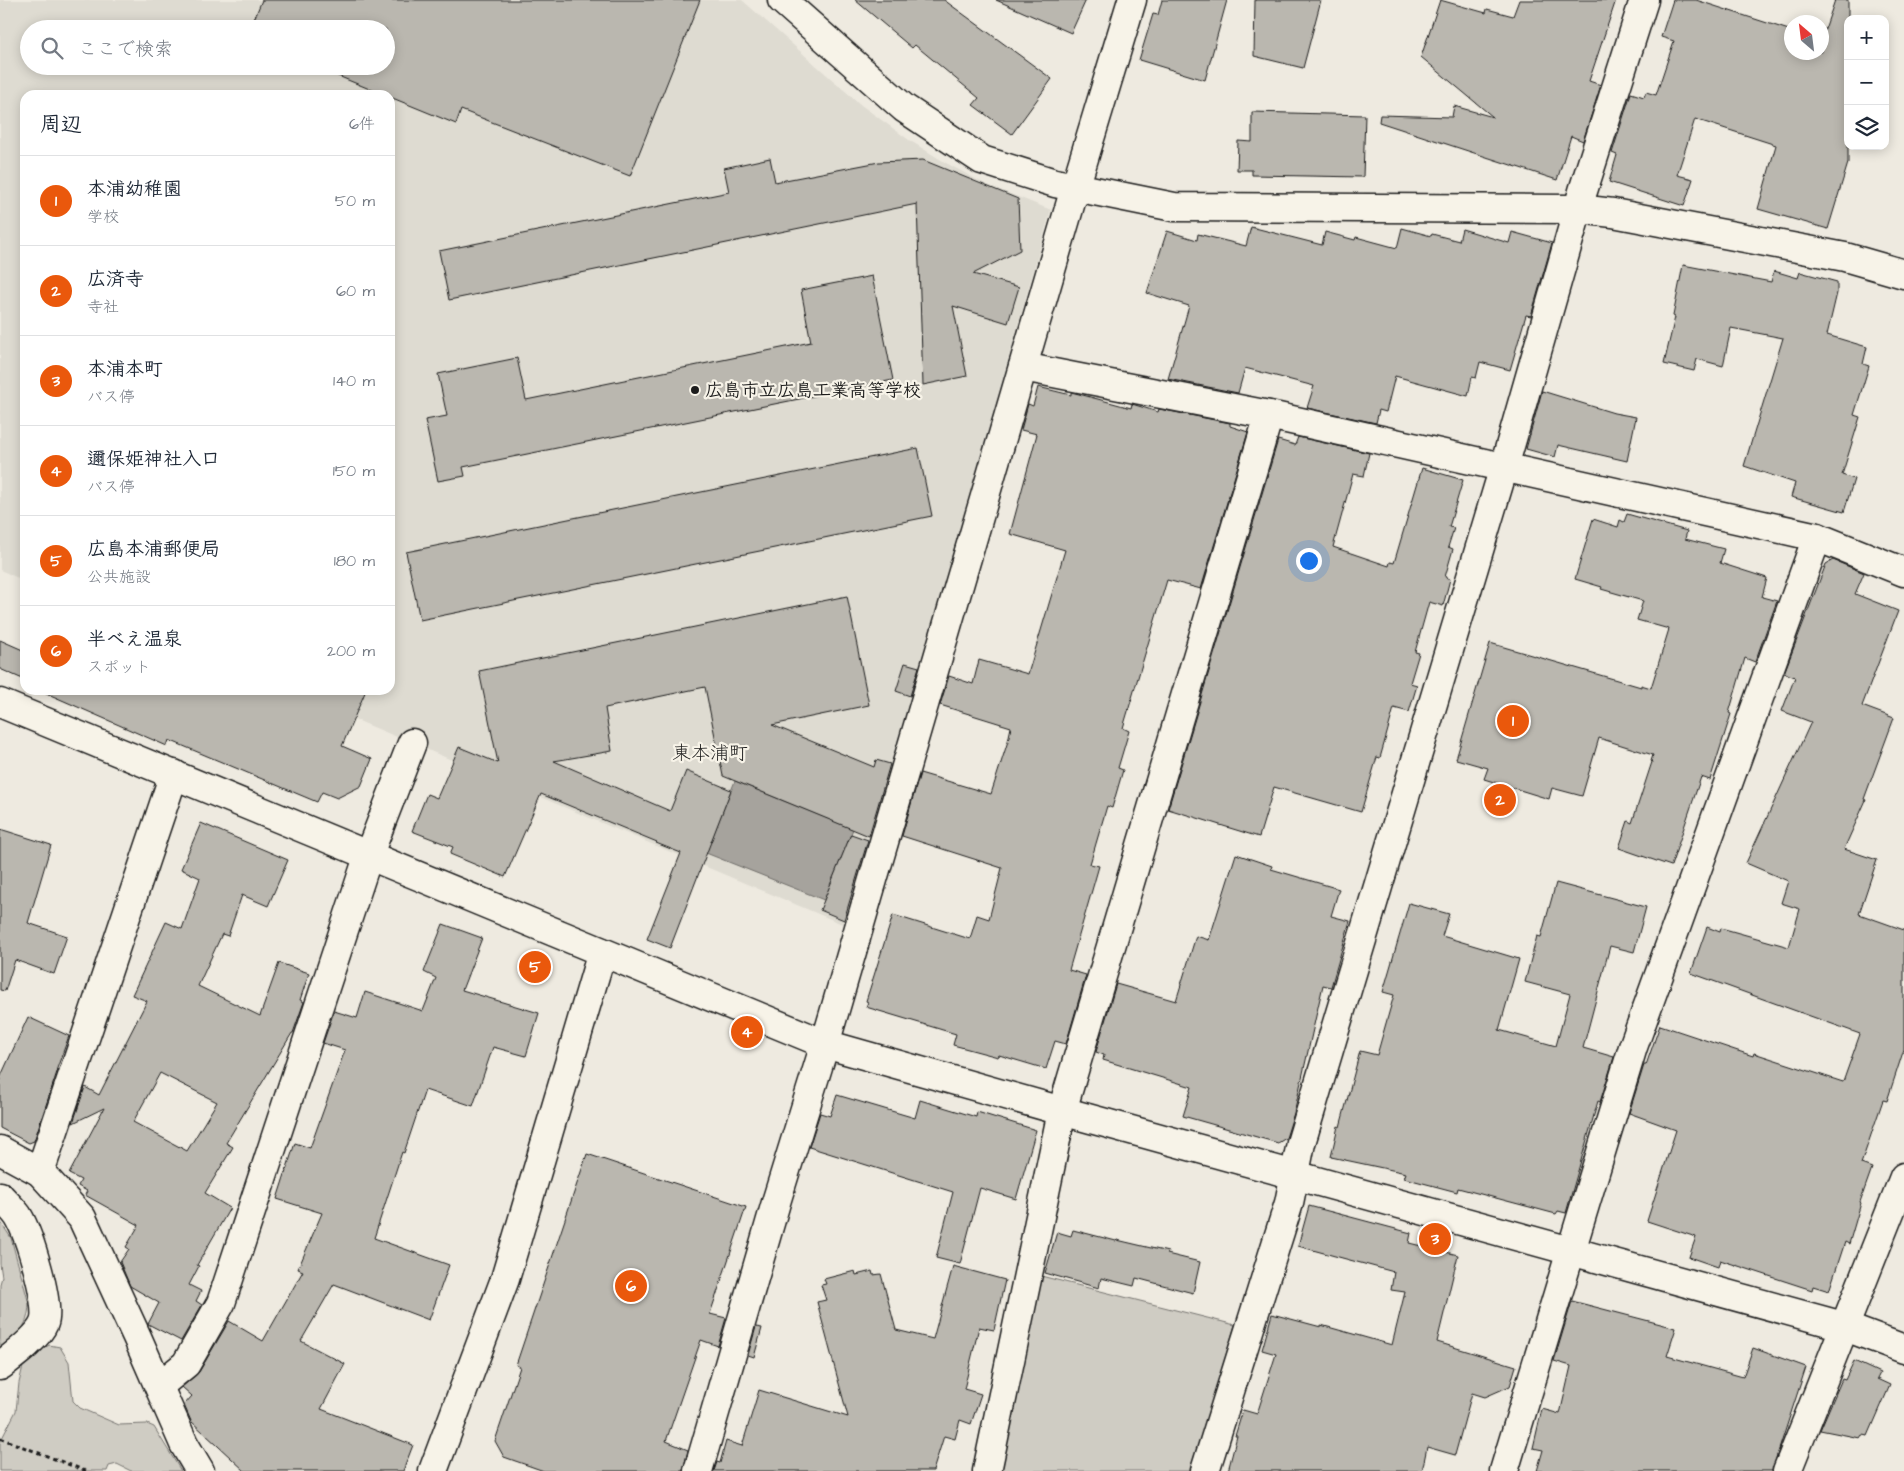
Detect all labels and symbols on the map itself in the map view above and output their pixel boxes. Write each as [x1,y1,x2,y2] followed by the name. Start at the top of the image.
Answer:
[1784,15,1829,60] north arrow
[705,378,921,403] place label: 広島市立広島工業高等学校
[689,384,701,396] marker: 広島市立広島工業高等学校
[1296,548,1322,574] your location
[1497,702,1529,740] pin: 1
[672,740,748,767] district label: 東本浦町
[1484,781,1516,819] pin: 2
[519,948,551,986] pin: 5
[731,1013,763,1051] pin: 4
[1419,1220,1451,1258] pin: 3
[615,1267,647,1305] pin: 6

